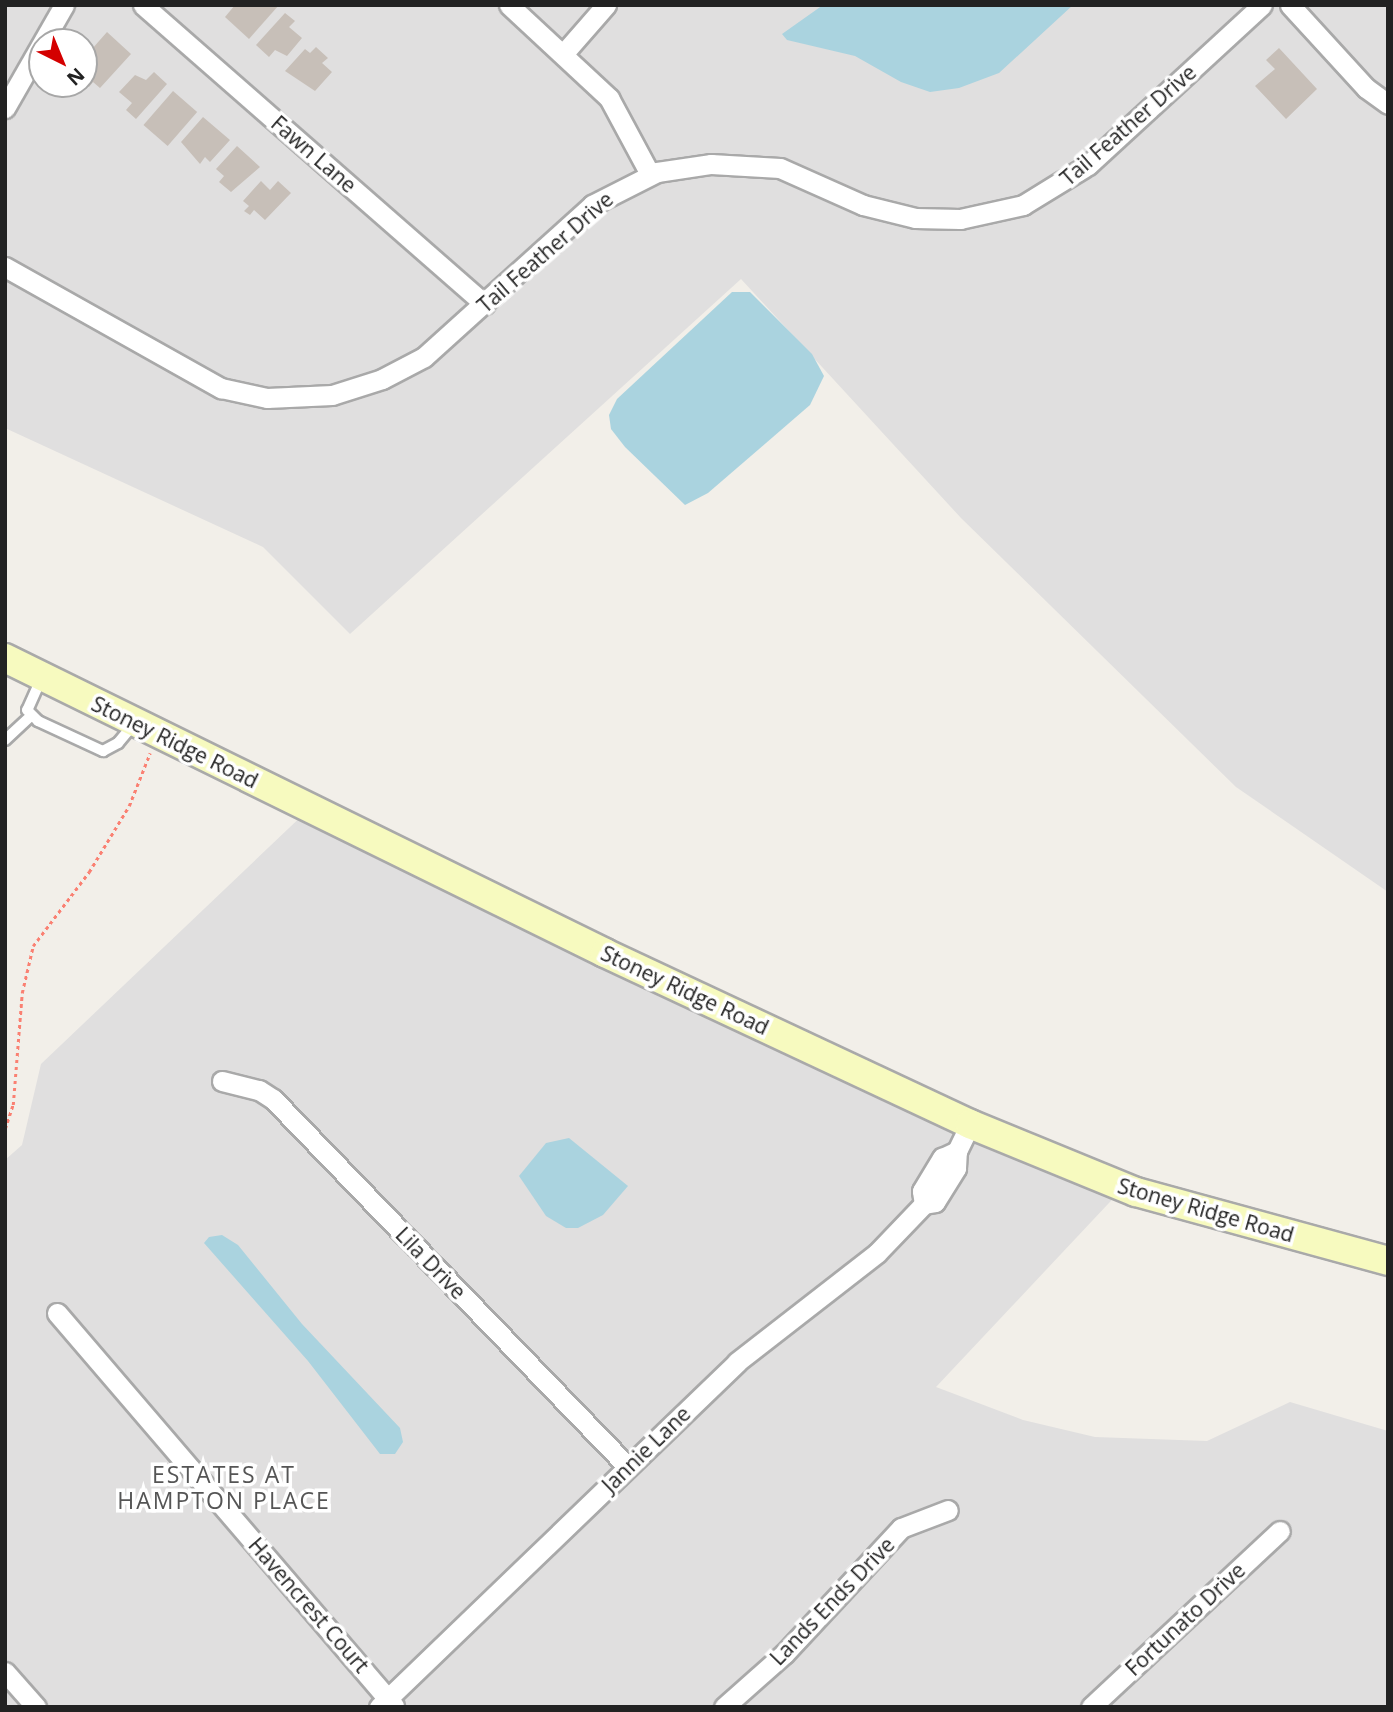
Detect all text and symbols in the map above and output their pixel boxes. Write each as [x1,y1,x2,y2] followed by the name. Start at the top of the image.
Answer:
[28,28,98,98] north arrow
[1055,59,1201,191] street label: Tail Feather Drive
[61,62,90,92] text: N
[266,110,362,198] street label: Fawn Lane
[472,186,618,318] street label: Tail Feather Drive
[88,691,262,793] street label: Stoney Ridge Road
[597,940,773,1040] street label: Stoney Ridge Road
[1115,1173,1297,1247] street label: Stoney Ridge Road
[391,1222,471,1304] street label: Lila Drive
[597,1401,695,1497] street label: Jannie Lane
[119,1460,329,1514] district label: ESTATES AT HAMPTON PLACE
[244,1532,374,1678] street label: Havencrest Court
[765,1532,899,1670] street label: Lands Ends Drive
[1120,1557,1250,1681] street label: Fortunato Drive

